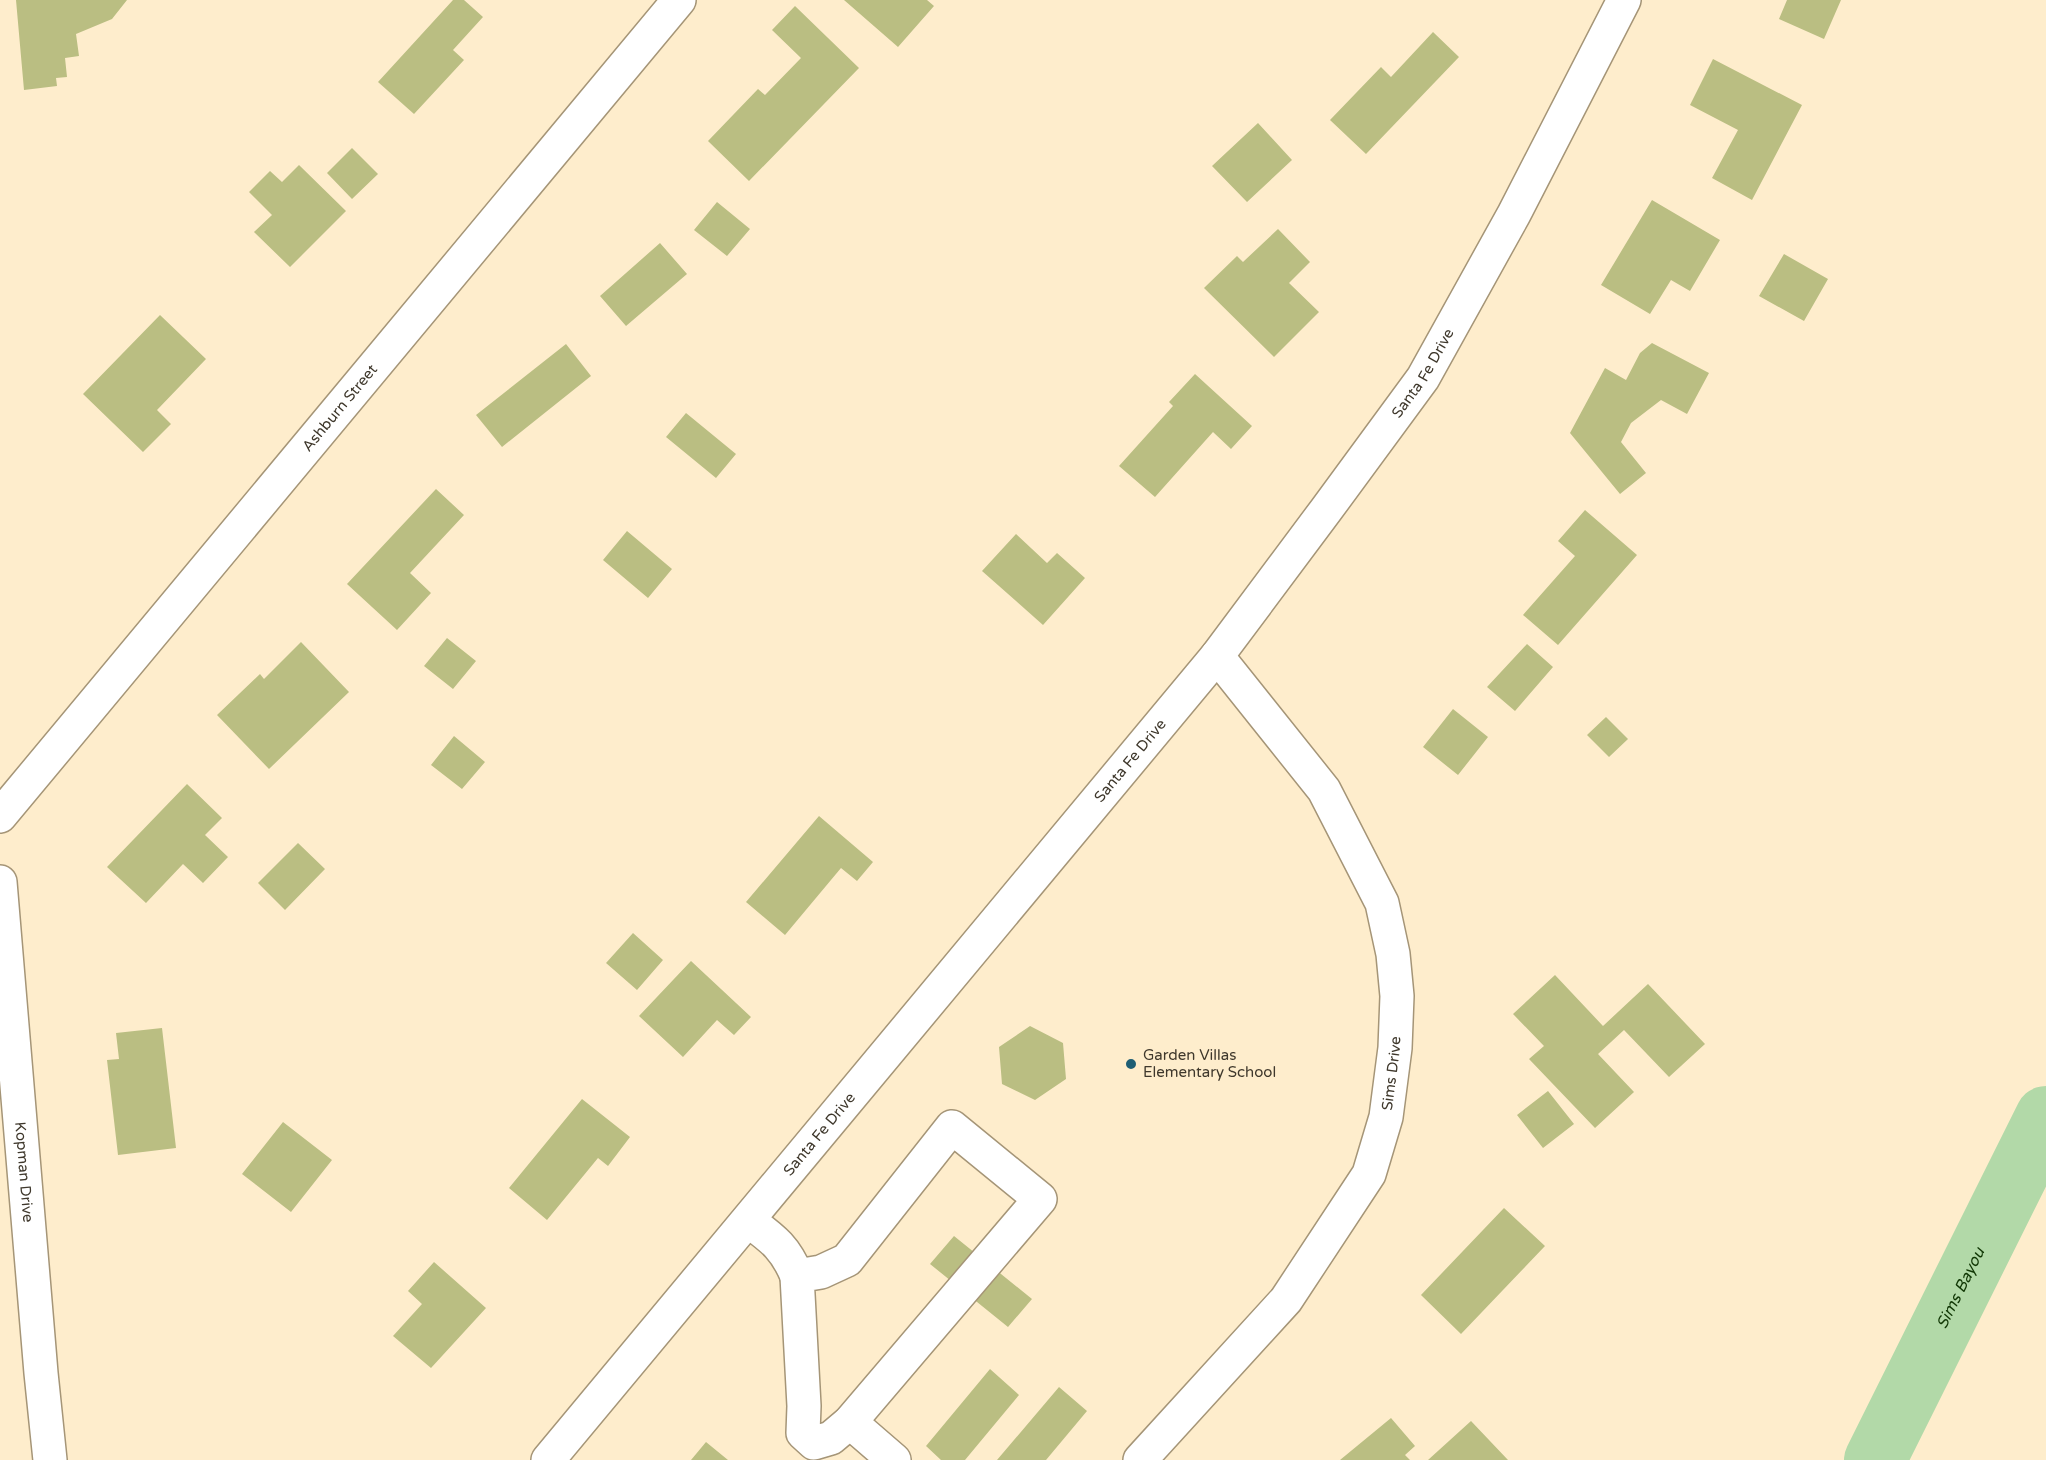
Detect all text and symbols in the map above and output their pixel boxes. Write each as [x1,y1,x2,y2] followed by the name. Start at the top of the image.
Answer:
[1388,325,1458,421] street label: Santa Fe Drive
[298,360,381,455] street label: Ashburn Street
[1090,715,1170,806] street label: Santa Fe Drive
[1378,1036,1404,1112] street label: Sims Drive
[1143,1046,1276,1081] place label: Garden Villas Elementary School
[1124,1057,1138,1071] marker: Garden Villas Elementary School
[779,1089,859,1179] street label: Santa Fe Drive
[11,1121,37,1223] street label: Kopman Drive
[1932,1243,1990,1332] water label: Sims Bayou

